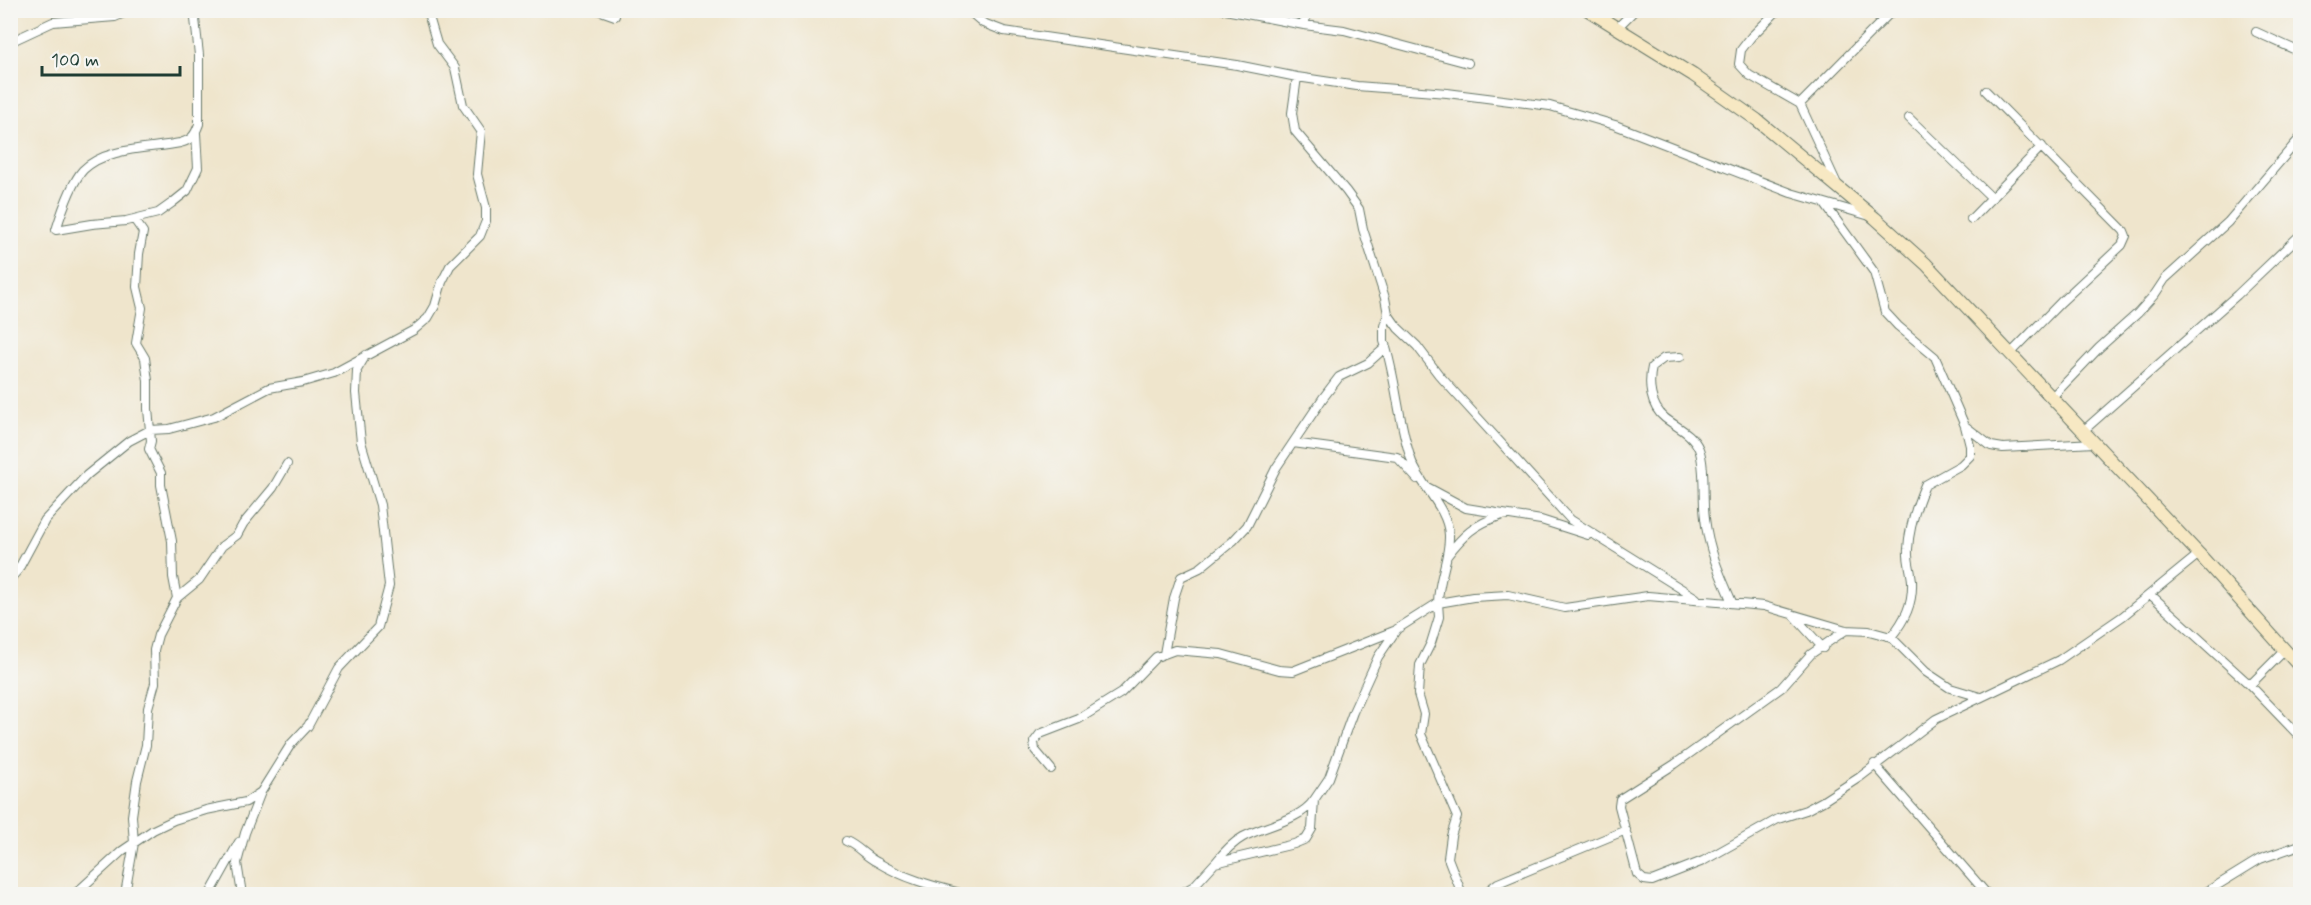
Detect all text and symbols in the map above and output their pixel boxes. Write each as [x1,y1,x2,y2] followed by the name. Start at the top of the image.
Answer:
[42,39,180,77] scale bar
[51,49,99,73] text: 100 m

